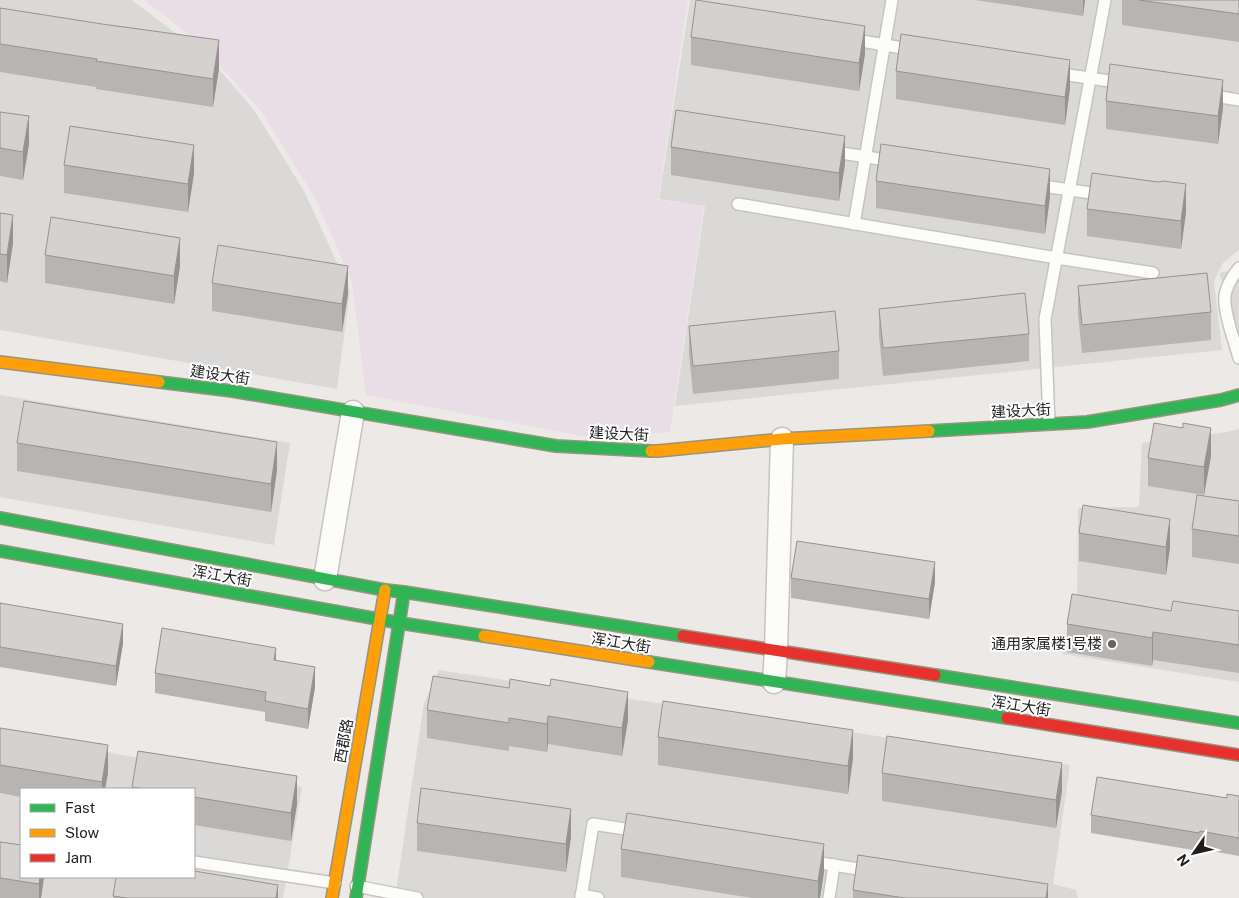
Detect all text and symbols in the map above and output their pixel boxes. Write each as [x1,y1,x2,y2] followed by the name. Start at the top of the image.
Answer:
[189,362,251,387] street label: 建设大街
[991,400,1051,421] street label: 建设大街
[589,423,649,444] street label: 建设大街
[191,562,253,589] street label: 浑江大街
[590,629,652,656] street label: 浑江大街
[991,635,1102,652] place label: 通用家属楼1号楼
[1106,638,1118,650] marker: 通用家属楼1号楼
[990,692,1052,719] street label: 浑江大街
[331,717,356,765] street label: 西郡路
[20,788,195,878] legend
[65,799,95,816] text: Fast
[65,824,100,841] text: Slow
[1169,828,1219,878] north arrow
[65,849,92,866] text: Jam
[1174,851,1193,869] text: N

